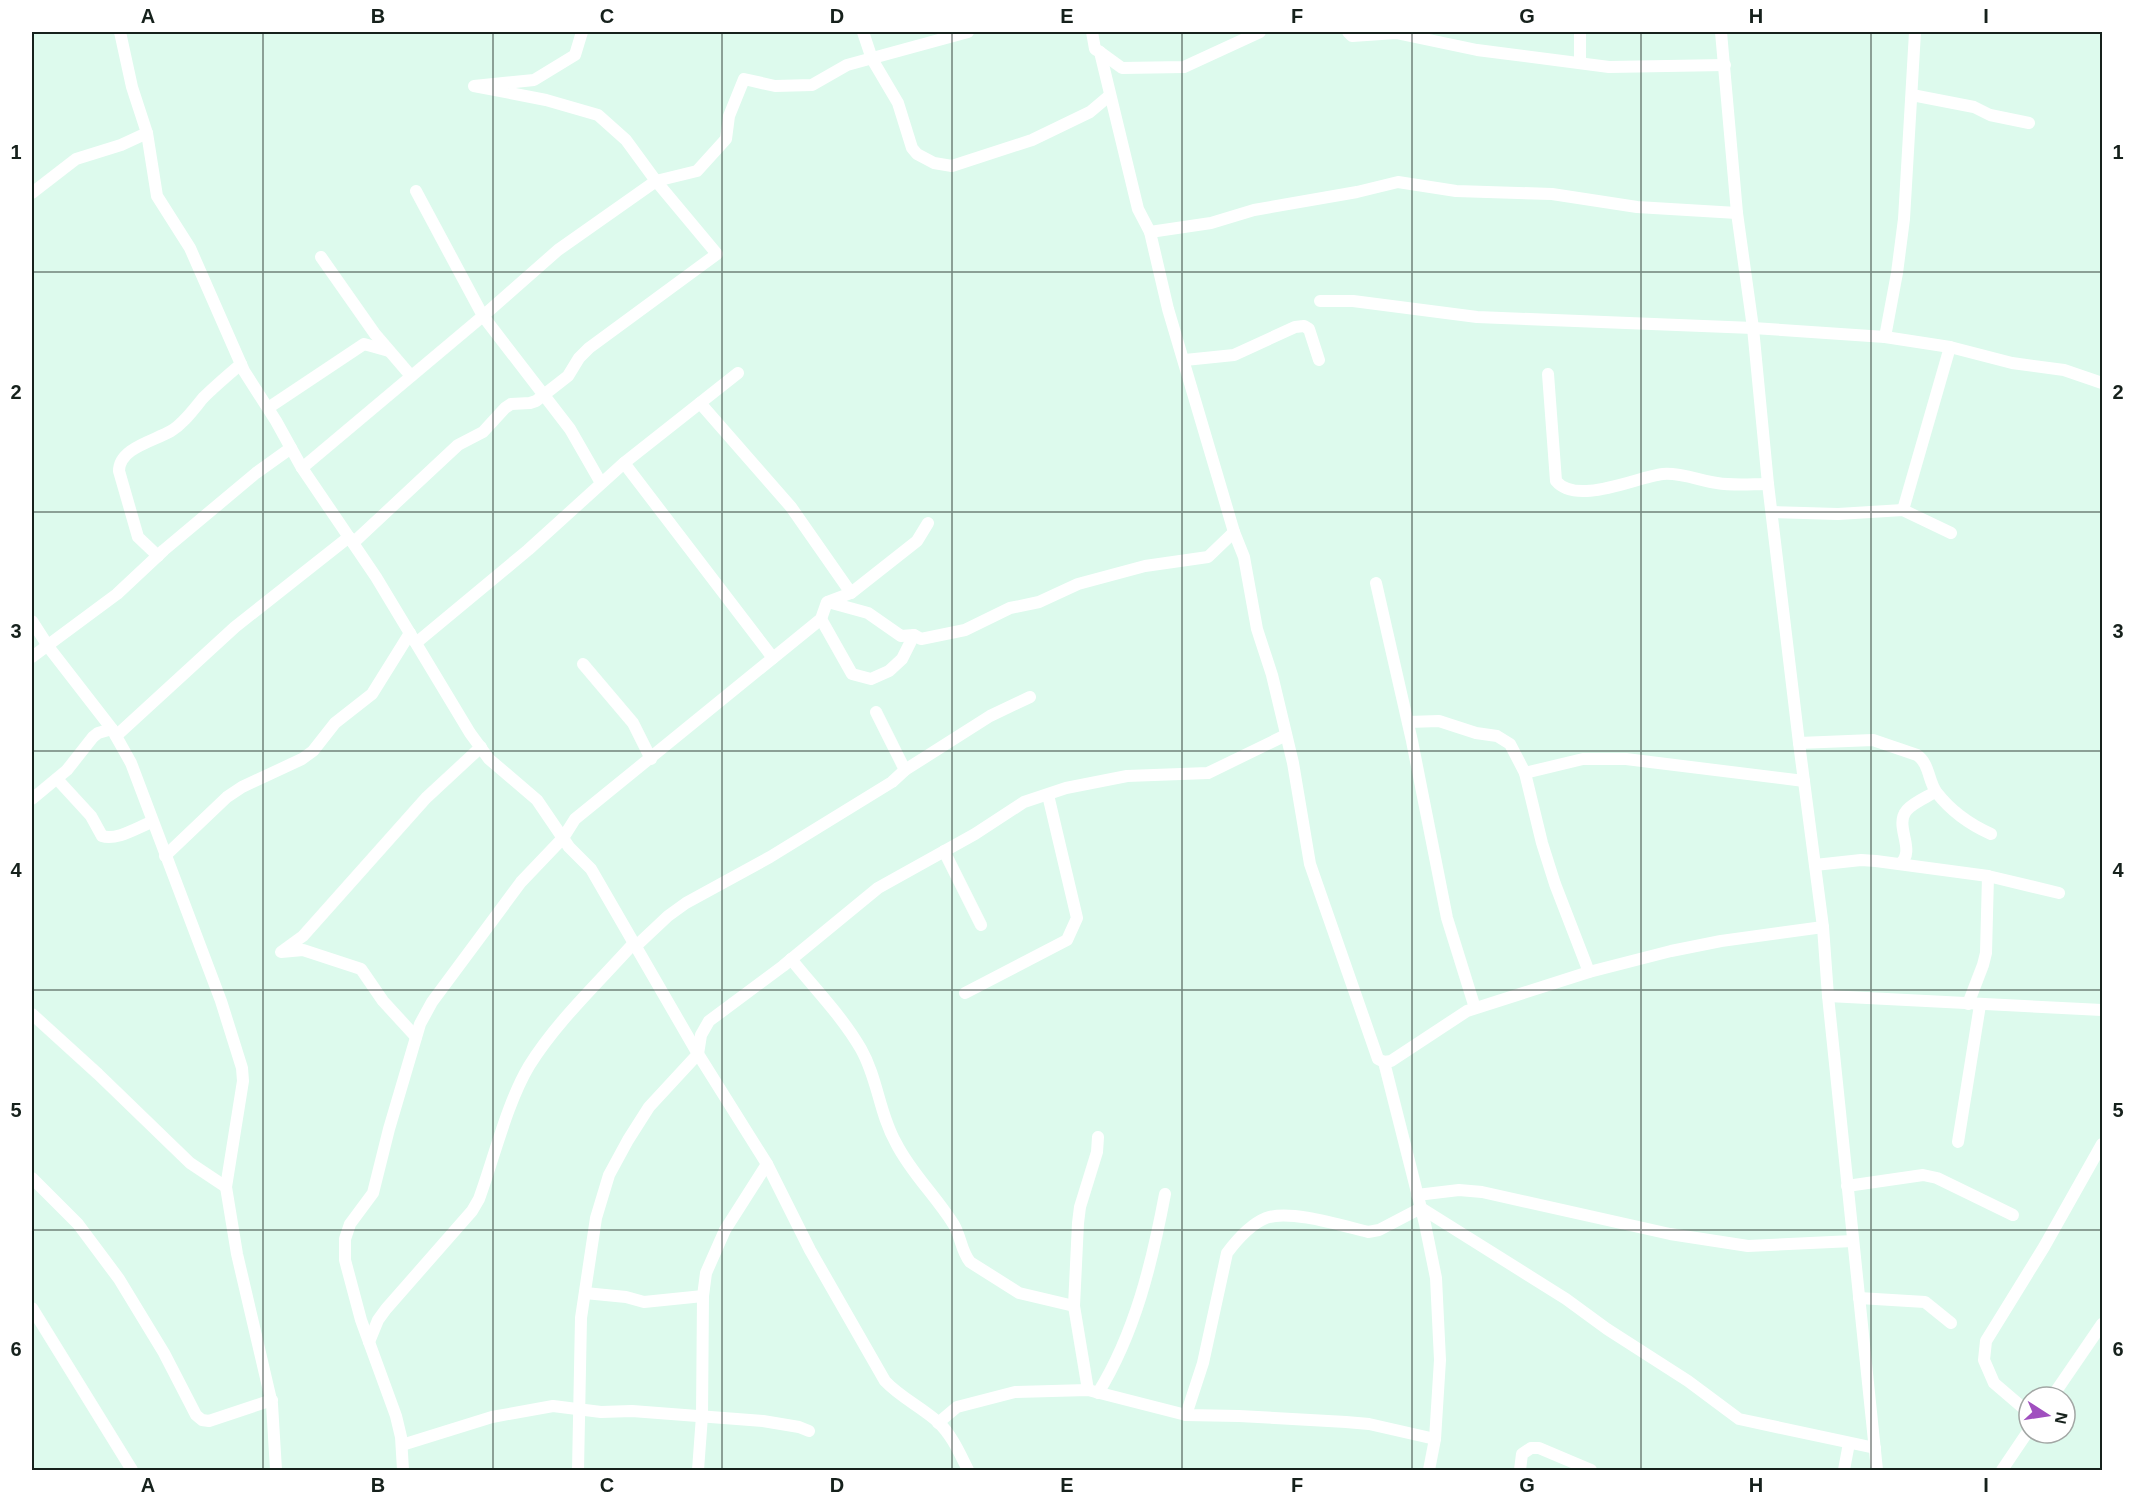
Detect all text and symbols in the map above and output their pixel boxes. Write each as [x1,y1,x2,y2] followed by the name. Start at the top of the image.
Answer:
[141,5,155,27] text: A
[371,5,385,27] text: B
[600,5,614,27] text: C
[830,5,844,27] text: D
[1060,5,1074,27] text: E
[1291,5,1303,27] text: F
[1519,5,1535,27] text: G
[1749,5,1763,27] text: H
[1983,5,1989,27] text: I
[10,141,22,163] text: 1
[2112,141,2124,163] text: 1
[10,381,22,403] text: 2
[2112,381,2124,403] text: 2
[10,620,22,642] text: 3
[2112,620,2124,642] text: 3
[10,859,22,881] text: 4
[2112,859,2124,881] text: 4
[10,1099,22,1121] text: 5
[2112,1099,2124,1121] text: 5
[10,1338,22,1360] text: 6
[2112,1338,2124,1360] text: 6
[2017,1385,2077,1445] north arrow
[2052,1411,2071,1425] text: N
[141,1474,155,1496] text: A
[371,1474,385,1496] text: B
[600,1474,614,1496] text: C
[830,1474,844,1496] text: D
[1060,1474,1074,1496] text: E
[1291,1474,1303,1496] text: F
[1519,1474,1535,1496] text: G
[1749,1474,1763,1496] text: H
[1983,1474,1989,1496] text: I

